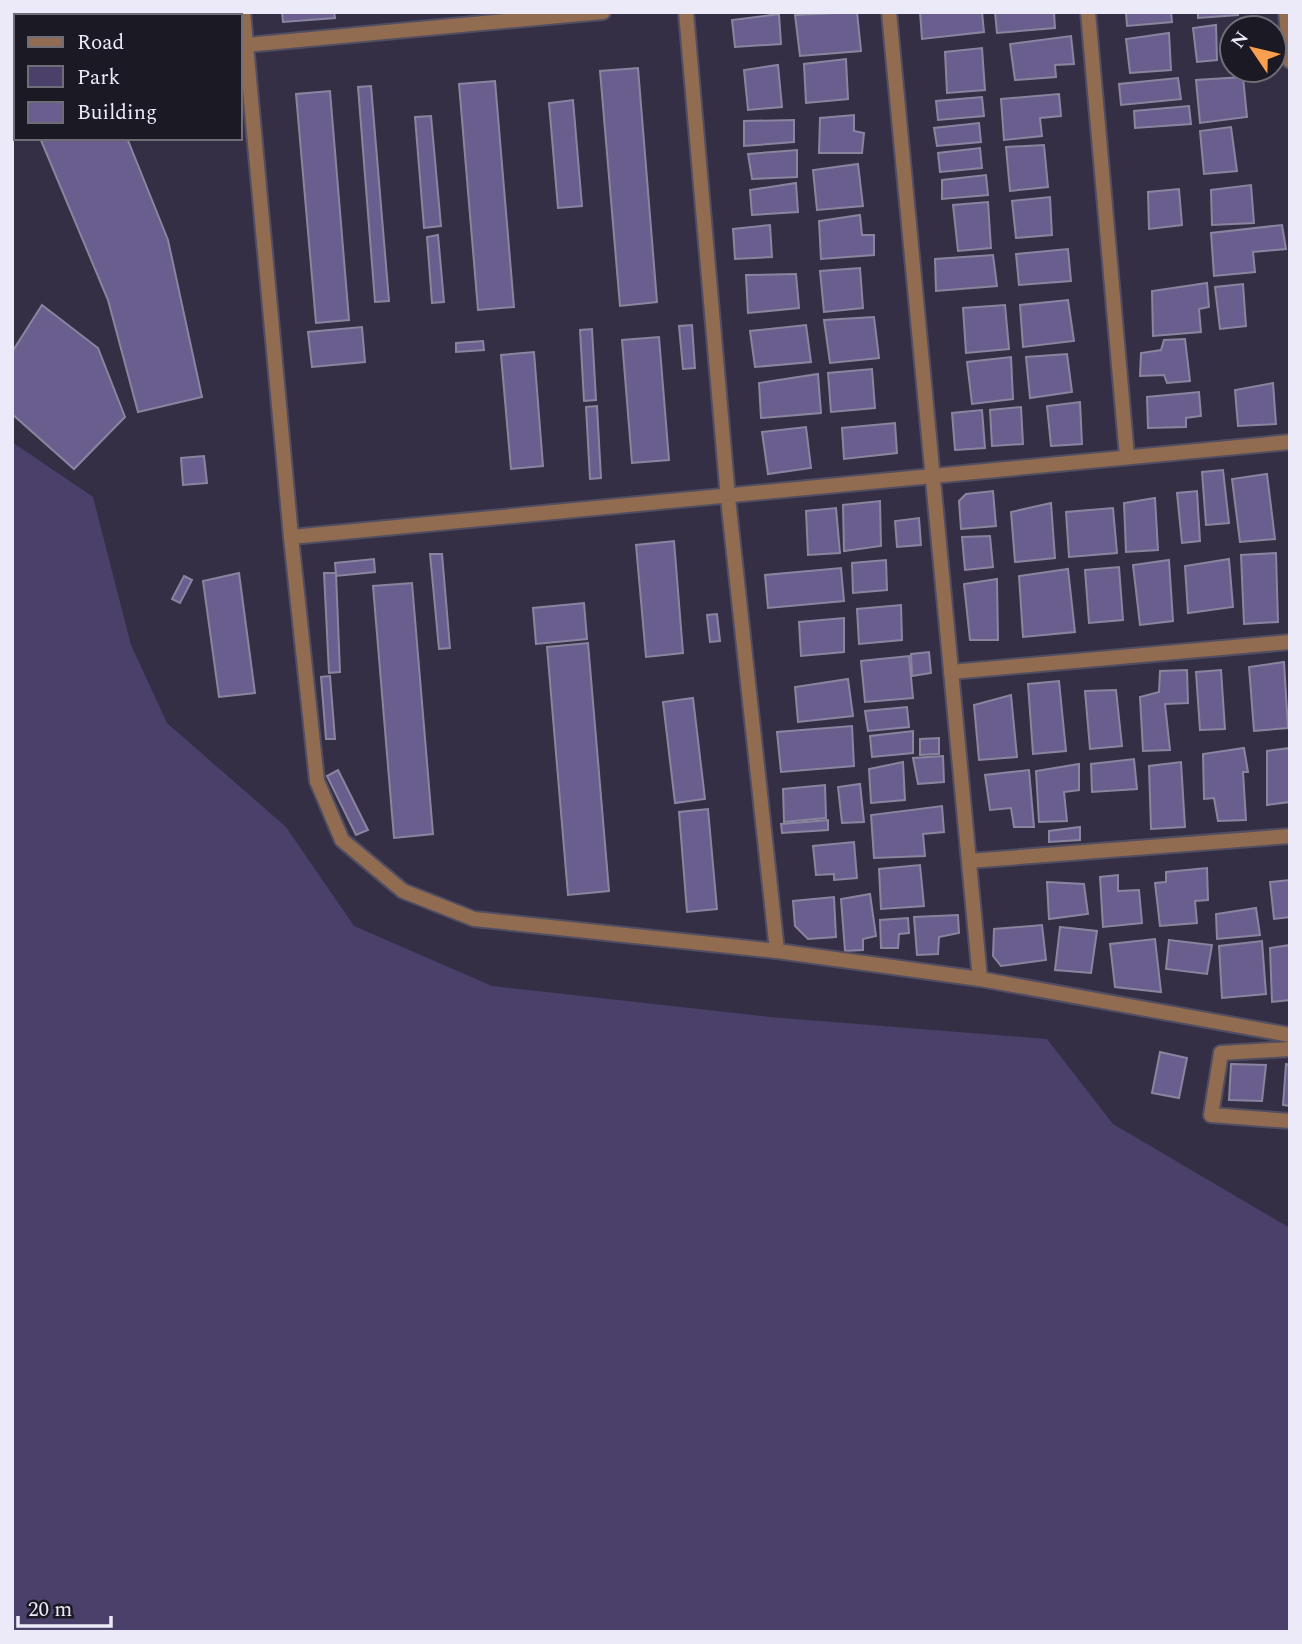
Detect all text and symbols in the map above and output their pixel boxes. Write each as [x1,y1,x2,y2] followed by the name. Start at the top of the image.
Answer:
[14,14,242,140] legend
[1218,14,1288,84] north arrow
[1224,25,1257,55] text: N
[77,27,124,59] text: Road
[77,62,121,94] text: Park
[77,97,157,129] text: Building
[18,1584,110,1628] scale bar
[28,1594,72,1626] text: 20 m

